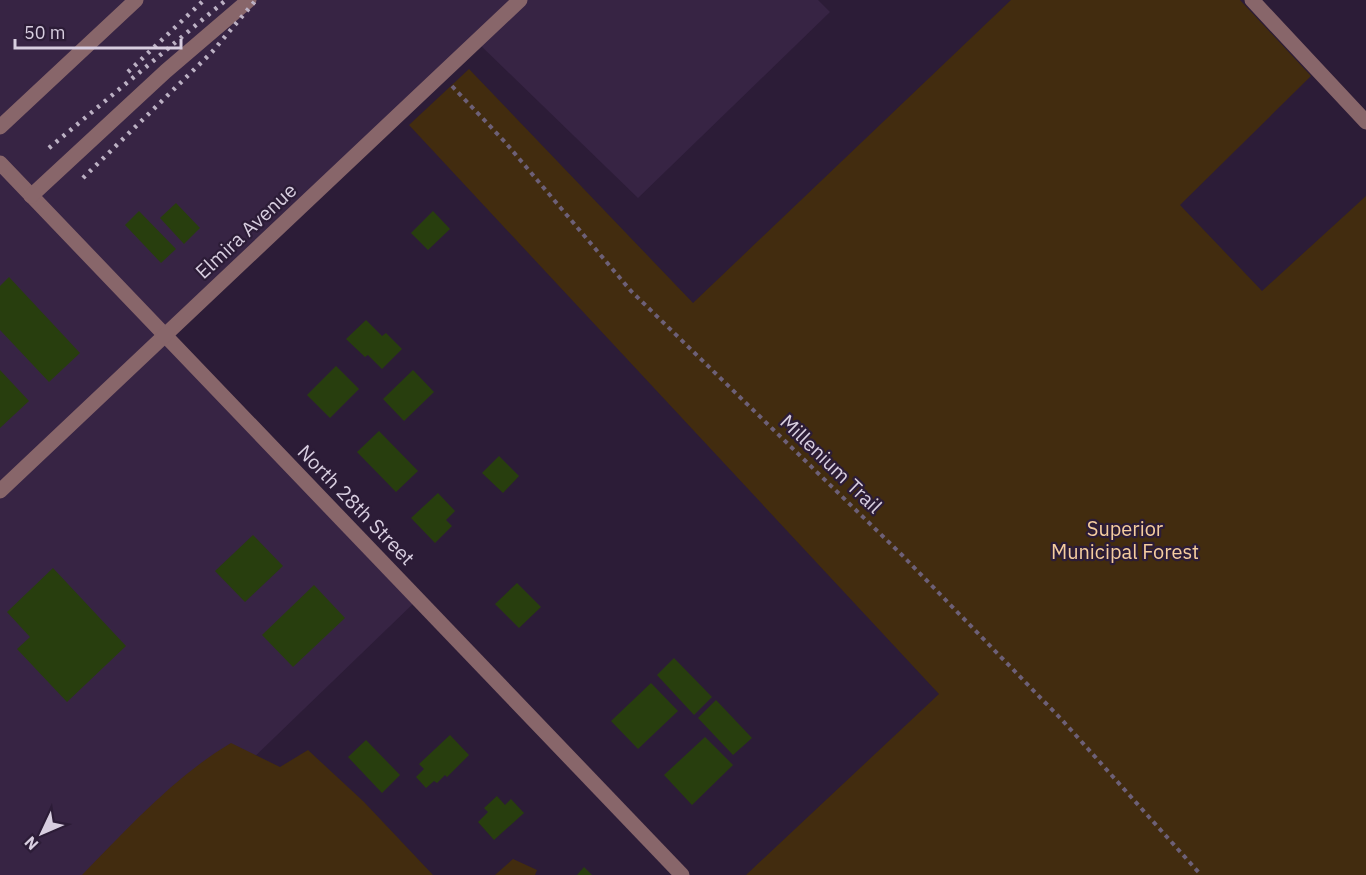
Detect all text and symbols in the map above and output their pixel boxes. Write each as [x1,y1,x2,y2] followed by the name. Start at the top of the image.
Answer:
[15,12,182,50] scale bar
[24,21,66,44] text: 50 m
[189,177,302,284] street label: Elmira Avenue
[775,408,888,519] street label: Millenium Trail
[292,439,421,571] street label: North 28th Street
[1051,515,1199,565] park label: Superior Municipal Forest
[12,803,72,863] north arrow
[20,832,42,855] text: N

